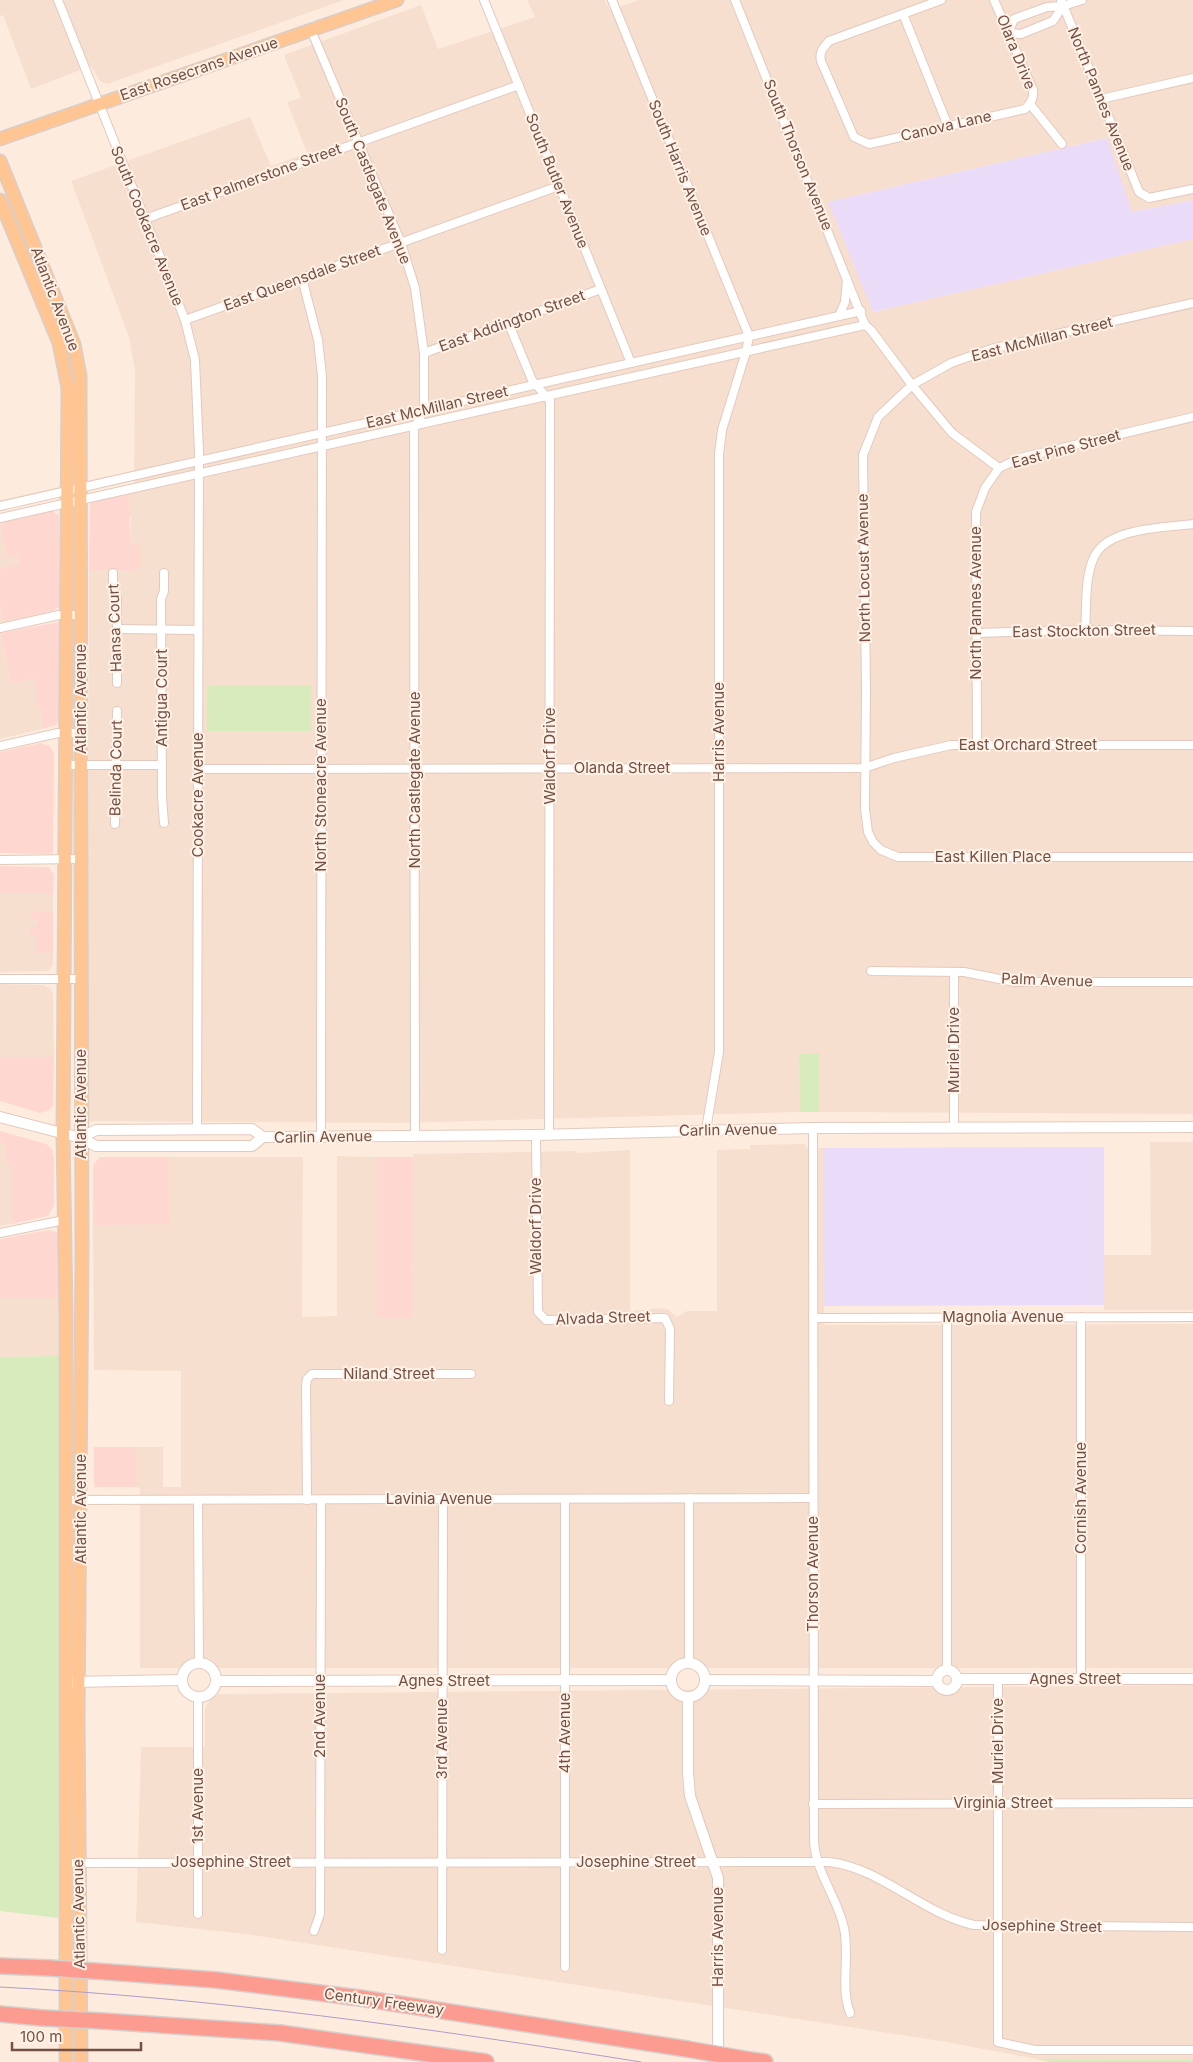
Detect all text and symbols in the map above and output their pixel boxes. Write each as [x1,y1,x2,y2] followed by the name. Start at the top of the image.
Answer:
[993,12,1040,92] street label: Olara Drive
[1064,24,1139,174] street label: North Pannes Avenue
[117,33,280,105] street label: East Rosecrans Avenue
[759,76,837,233] street label: South Thorson Avenue
[331,95,416,267] street label: South Castlegate Avenue
[644,97,716,239] street label: South Harris Avenue
[899,106,993,145] street label: Canova Lane
[522,110,593,251] street label: South Butler Avenue
[178,139,344,214] street label: East Palmerstone Street
[107,143,188,309] street label: South Cookacre Avenue
[221,240,383,315] street label: East Queensdale Street
[27,244,84,354] street label: Atlantic Avenue
[436,285,588,356] street label: East Addington Street
[969,312,1115,365] street label: East McMillan Street
[364,381,510,432] street label: East McMillan Street
[1009,425,1122,472] street label: East Pine Street
[853,493,874,643] street label: North Locust Avenue
[966,526,985,680] street label: North Pannes Avenue
[103,583,126,673] street label: Hansa Court
[1012,620,1156,641] street label: East Stockton Street
[71,644,90,754] street label: Atlantic Avenue
[152,649,171,747] street label: Antigua Court
[709,682,728,782] street label: Harris Avenue
[405,692,424,868] street label: North Castlegate Avenue
[311,698,330,872] street label: North Stoneacre Avenue
[540,707,559,805] street label: Waldorf Drive
[105,720,126,816] street label: Belinda Court
[188,732,207,858] street label: Cookacre Avenue
[959,735,1097,754] street label: East Orchard Street
[574,758,670,777] street label: Olanda Street
[935,847,1051,866] street label: East Killen Place
[1001,968,1093,991] street label: Palm Avenue
[944,1007,963,1093] street label: Muriel Drive
[71,1049,90,1159] street label: Atlantic Avenue
[679,1119,777,1140] street label: Carlin Avenue
[274,1126,372,1147] street label: Carlin Avenue
[526,1177,545,1275] street label: Waldorf Drive
[555,1306,651,1329] street label: Alvada Street
[942,1307,1064,1326] street label: Magnolia Avenue
[343,1364,435,1383] street label: Niland Street
[1071,1442,1090,1554] street label: Cornish Avenue
[71,1454,90,1564] street label: Atlantic Avenue
[386,1489,492,1508] street label: Lavinia Avenue
[803,1516,822,1632] street label: Thorson Avenue
[1029,1669,1121,1688] street label: Agnes Street
[398,1671,490,1690] street label: Agnes Street
[310,1674,329,1758] street label: 2nd Avenue
[555,1693,574,1773] street label: 4th Avenue
[988,1698,1007,1784] street label: Muriel Drive
[432,1699,451,1779] street label: 3rd Avenue
[188,1768,207,1844] street label: 1st Avenue
[953,1793,1053,1812] street label: Virginia Street
[171,1852,291,1871] street label: Josephine Street
[576,1852,696,1871] street label: Josephine Street
[68,1859,89,1969] street label: Atlantic Avenue
[708,1887,727,1987] street label: Harris Avenue
[982,1915,1102,1936] street label: Josephine Street
[323,1984,446,2019] street label: Century Freeway
[12,2020,141,2052] scale bar
[20,2027,62,2046] text: 100 m

